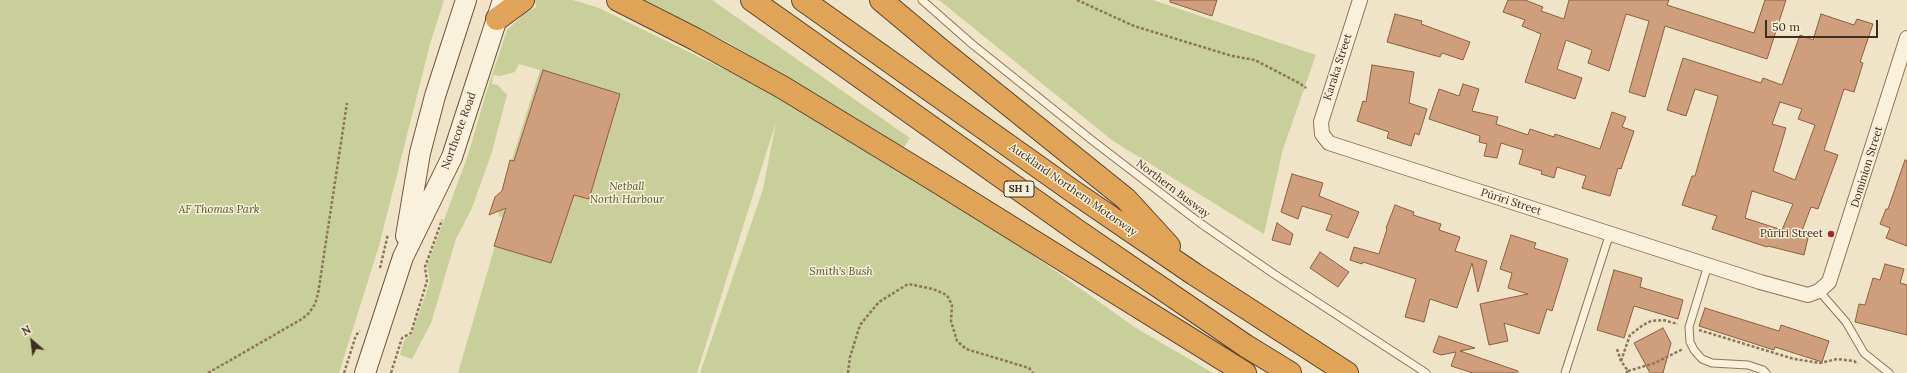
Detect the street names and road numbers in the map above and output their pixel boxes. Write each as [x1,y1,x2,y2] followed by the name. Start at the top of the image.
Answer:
[1321,32,1355,102] street label: Karaka Street
[439,91,479,171] street label: Northcote Road
[1848,125,1886,209] street label: Dominion Street
[1007,141,1139,239] street label: Auckland Northern Motorway
[1133,157,1213,221] street label: Northern Busway
[1004,181,1034,197] road number: SH 1
[1479,186,1543,218] street label: Pūriri Street

